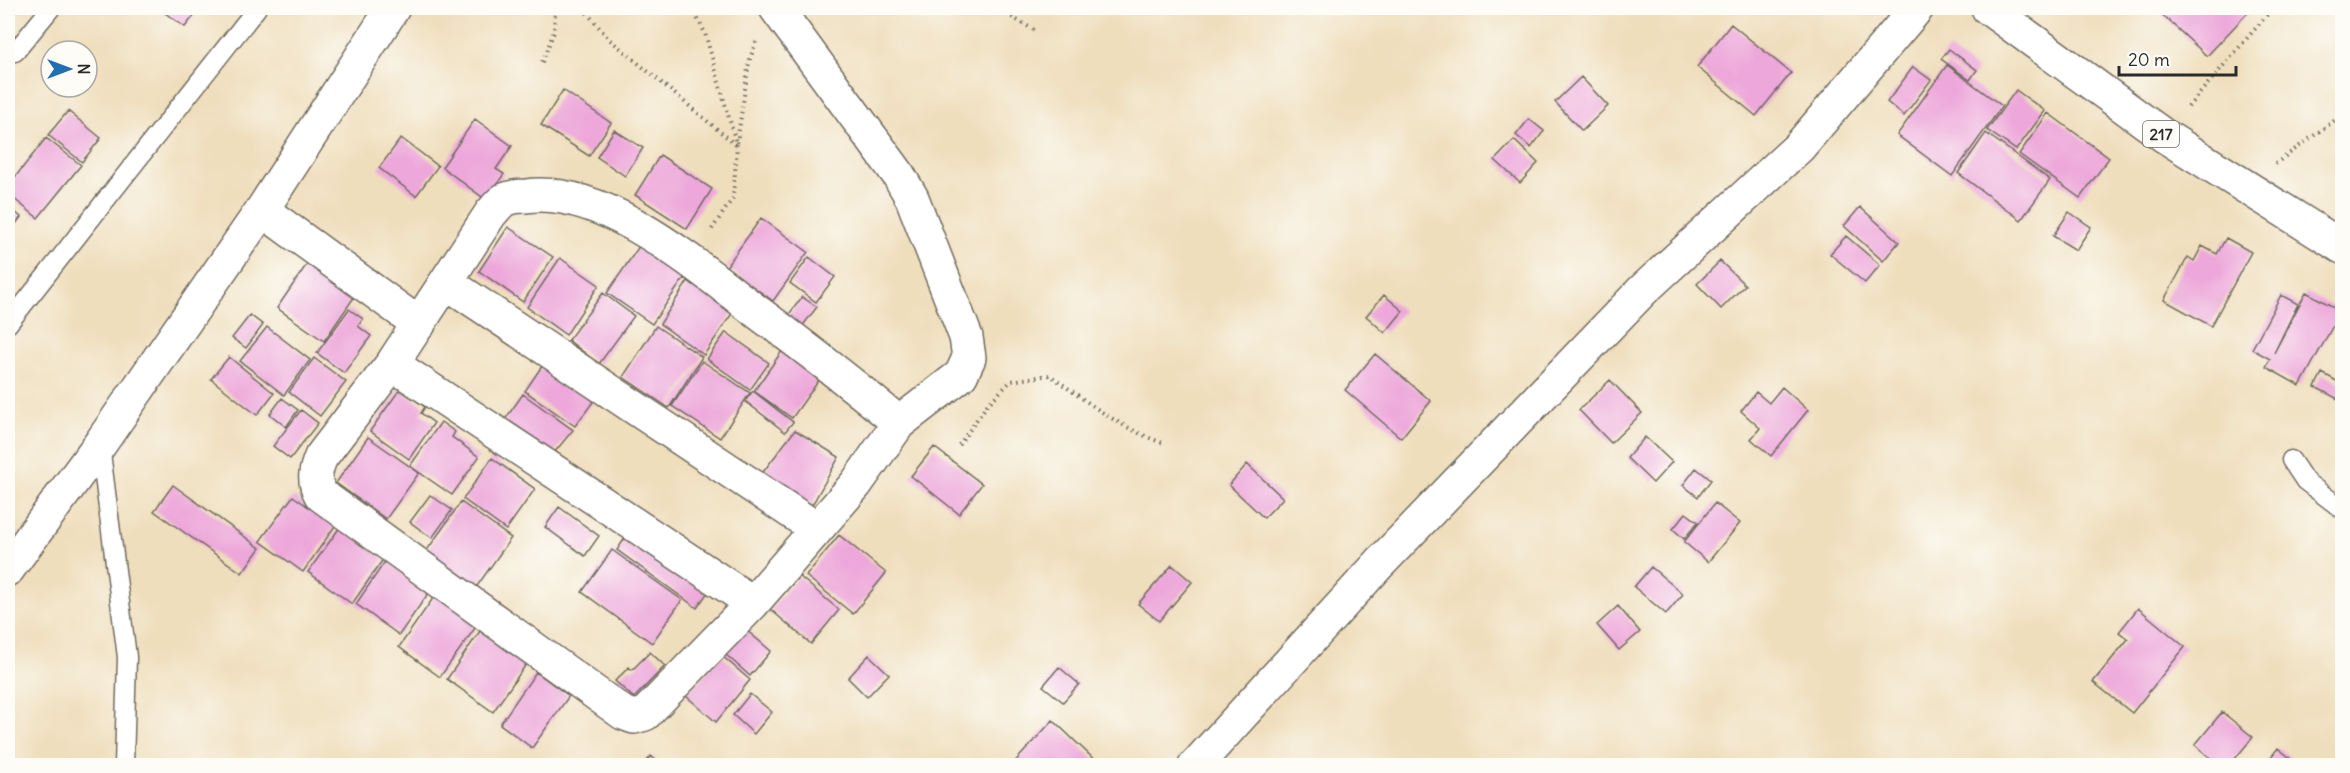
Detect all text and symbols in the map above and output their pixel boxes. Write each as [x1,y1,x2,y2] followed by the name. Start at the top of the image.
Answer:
[39,39,99,99] north arrow
[2119,39,2236,77] scale bar
[2128,48,2170,71] text: 20 m
[74,63,94,75] text: N
[2143,121,2179,147] road number: 217

